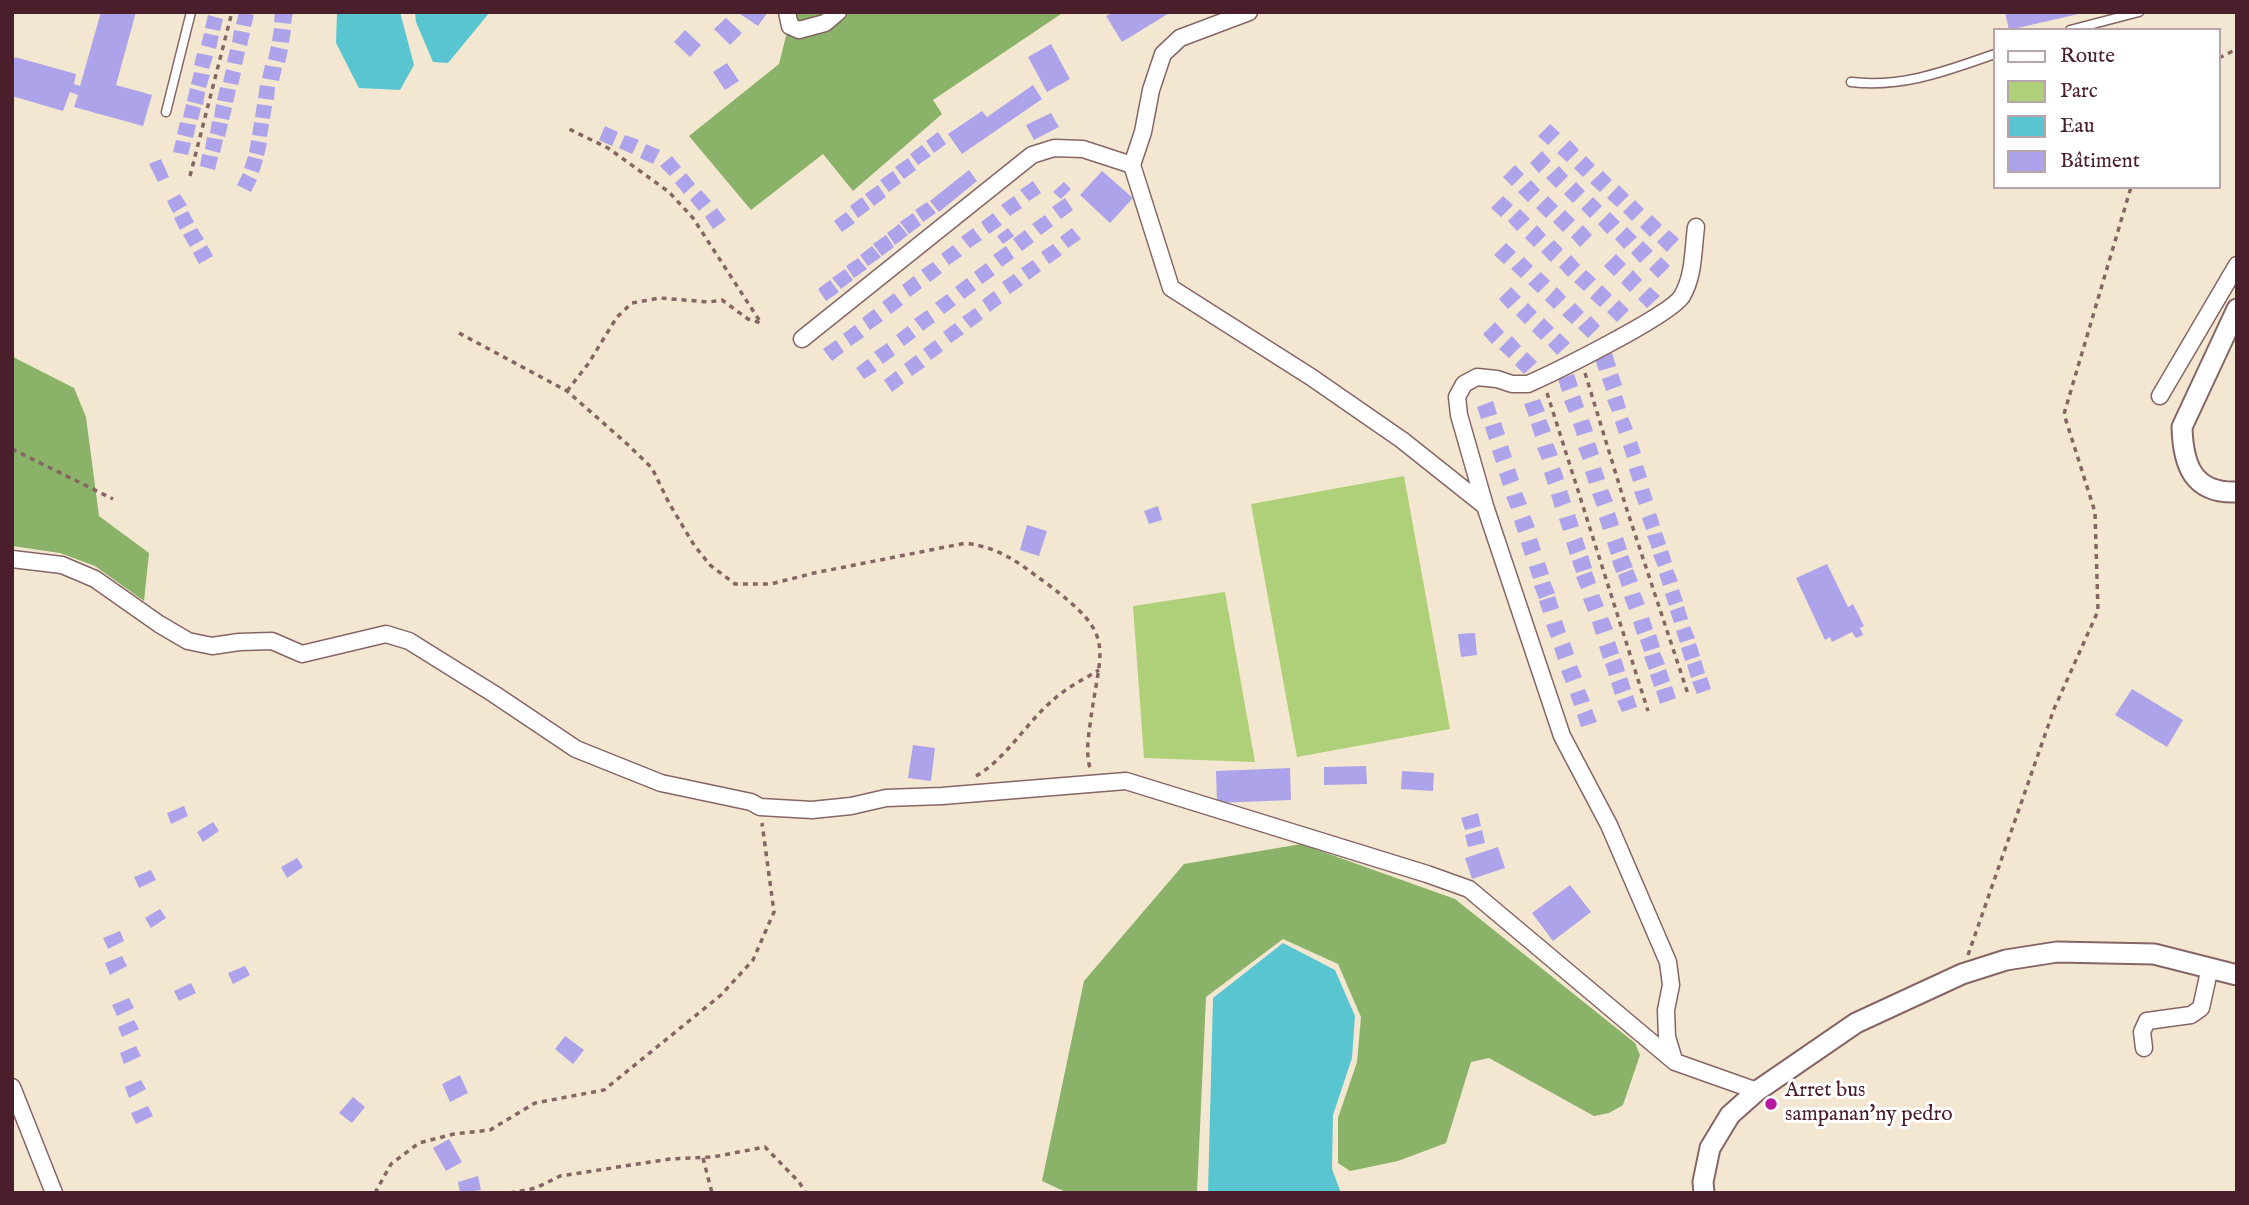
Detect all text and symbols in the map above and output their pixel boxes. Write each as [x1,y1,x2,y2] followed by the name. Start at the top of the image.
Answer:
[1994,28,2221,189] legend
[2060,43,2115,70] text: Route
[2060,78,2098,105] text: Parc
[2060,113,2095,140] text: Eau
[2060,148,2140,175] text: Bâtiment
[1785,1079,1953,1129] place label: Arret bus sampanan'ny pedro
[1763,1096,1779,1112] marker: Arret bus sampanan'ny pedro

